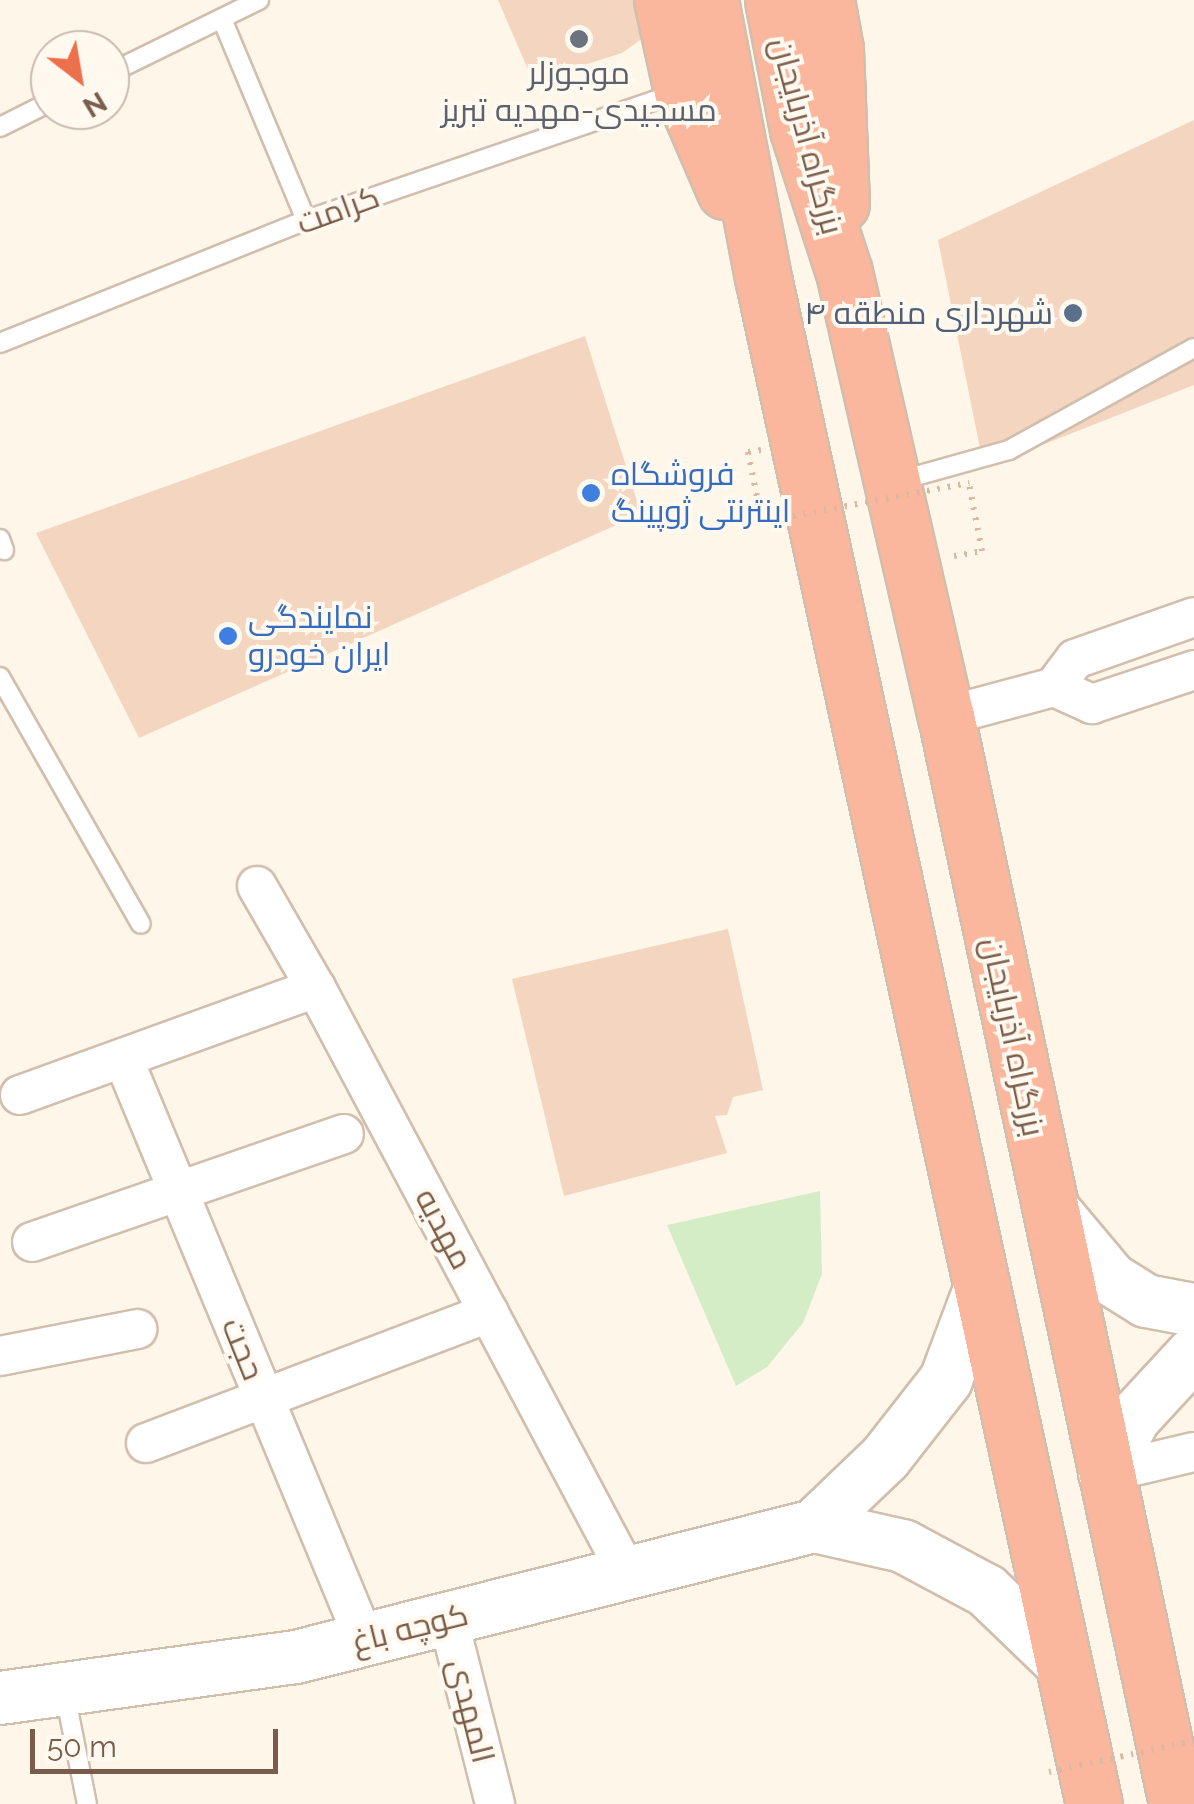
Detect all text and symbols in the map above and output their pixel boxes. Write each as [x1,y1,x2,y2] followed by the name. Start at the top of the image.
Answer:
[568,28,590,50] marker: موجوزلر مسجیدی-مهدیه تبریز
[30,30,130,130] north arrow
[762,33,852,239] street label: بزرگراه آذربایجان
[441,55,717,130] place label: موجوزلر مسجیدی-مهدیه تبریز
[77,85,112,124] text: N
[292,177,384,243] street label: کرامت
[804,294,1053,332] place label: شهرداری منطقه ۴
[1062,302,1084,324] marker: شهرداری منطقه ۴
[611,456,790,531] place label: فروشگاه اینترنتی ژوپینگ
[580,482,602,504] marker: فروشگاه اینترنتی ژوپینگ
[248,599,390,674] place label: نمایندگی ایران خودرو
[217,625,239,647] marker: نمایندگی ایران خودرو
[973,934,1053,1140] street label: بزرگراه آذربایجان
[407,1182,481,1276] street label: مهدیه
[213,1313,273,1385] street label: حجت
[348,1595,472,1661] street label: کوچه باغ
[440,1655,502,1767] street label: المهدی
[35,1709,282,1771] scale bar
[47,1729,117,1764] text: 50 m

